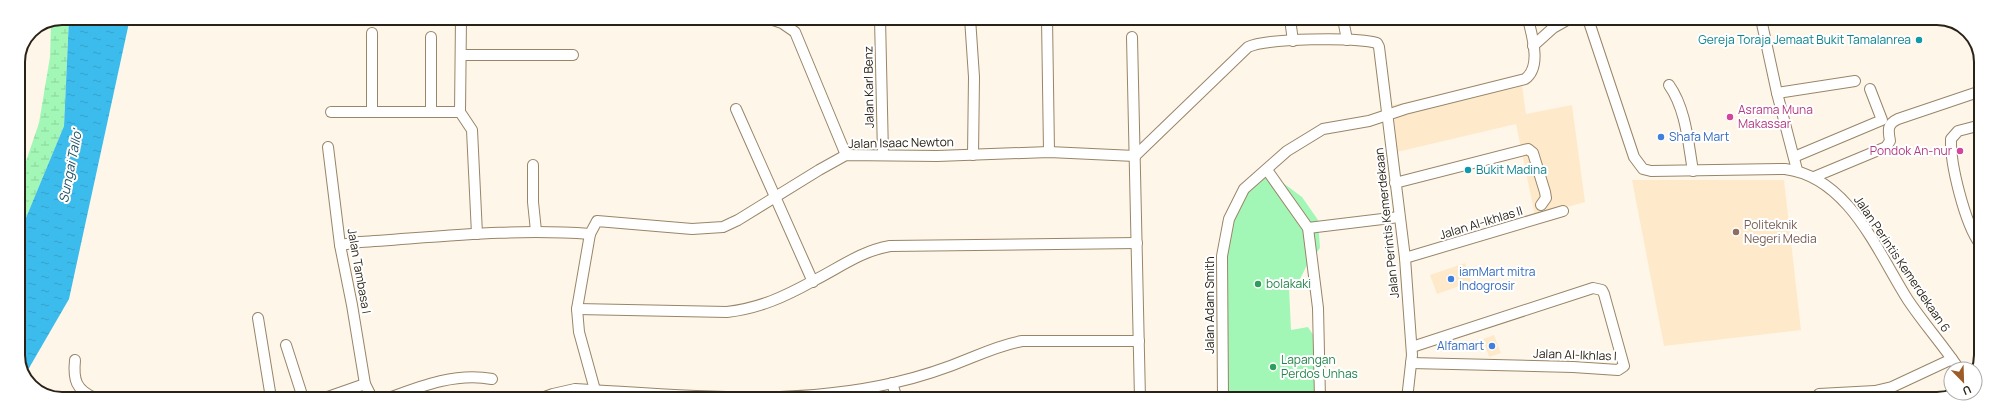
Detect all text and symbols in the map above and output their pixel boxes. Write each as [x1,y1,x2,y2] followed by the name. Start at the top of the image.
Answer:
[1698,31,1911,48] place label: Gereja Toraja Jemaat Bukit Tamalanrea
[1914,35,1924,45] marker: Gereja Toraja Jemaat Bukit Tamalanrea
[859,46,878,128] street label: Jalan Karl Benz
[1738,101,1813,132] place label: Asrama Muna Makassar
[1725,112,1735,122] marker: Asrama Muna Makassar
[54,126,86,204] water label: Sungai Tallo'
[1669,128,1729,145] place label: Shafa Mart
[1656,132,1666,142] marker: Shafa Mart
[848,133,954,152] street label: Jalan Isaac Newton
[1870,142,1953,159] place label: Pondok An-nur
[1955,146,1965,156] marker: Pondok An-nur
[1370,147,1403,299] street label: Jalan Perintis Kemerdekaan
[1476,161,1547,178] place label: Bukit Madina
[1463,165,1473,175] marker: Bukit Madina
[1850,192,1955,335] street label: Jalan Perintis Kemerdekaan 6
[1437,202,1525,243] street label: Jalan Al-Ikhlas II
[1744,216,1817,247] place label: Politeknik Negeri Media
[344,227,375,315] street label: Jalan Tambasa I
[1731,227,1741,237] marker: Politeknik Negeri Media
[1201,256,1218,354] street label: Jalan Adam Smith
[1459,263,1535,294] place label: iamMart mitra Indogrosir
[1446,274,1456,284] marker: iamMart mitra Indogrosir
[1266,275,1311,292] place label: bolakaki
[1253,279,1263,289] marker: bolakaki
[1437,337,1484,354] place label: Alfamart
[1487,341,1497,351] marker: Alfamart
[1533,345,1617,364] street label: Jalan Al-Ikhlas I
[1281,351,1358,382] place label: Lapangan Perdos Unhas
[1943,361,1983,401] north arrow
[1268,362,1278,372] marker: Lapangan Perdos Unhas
[1960,382,1974,399] text: U

